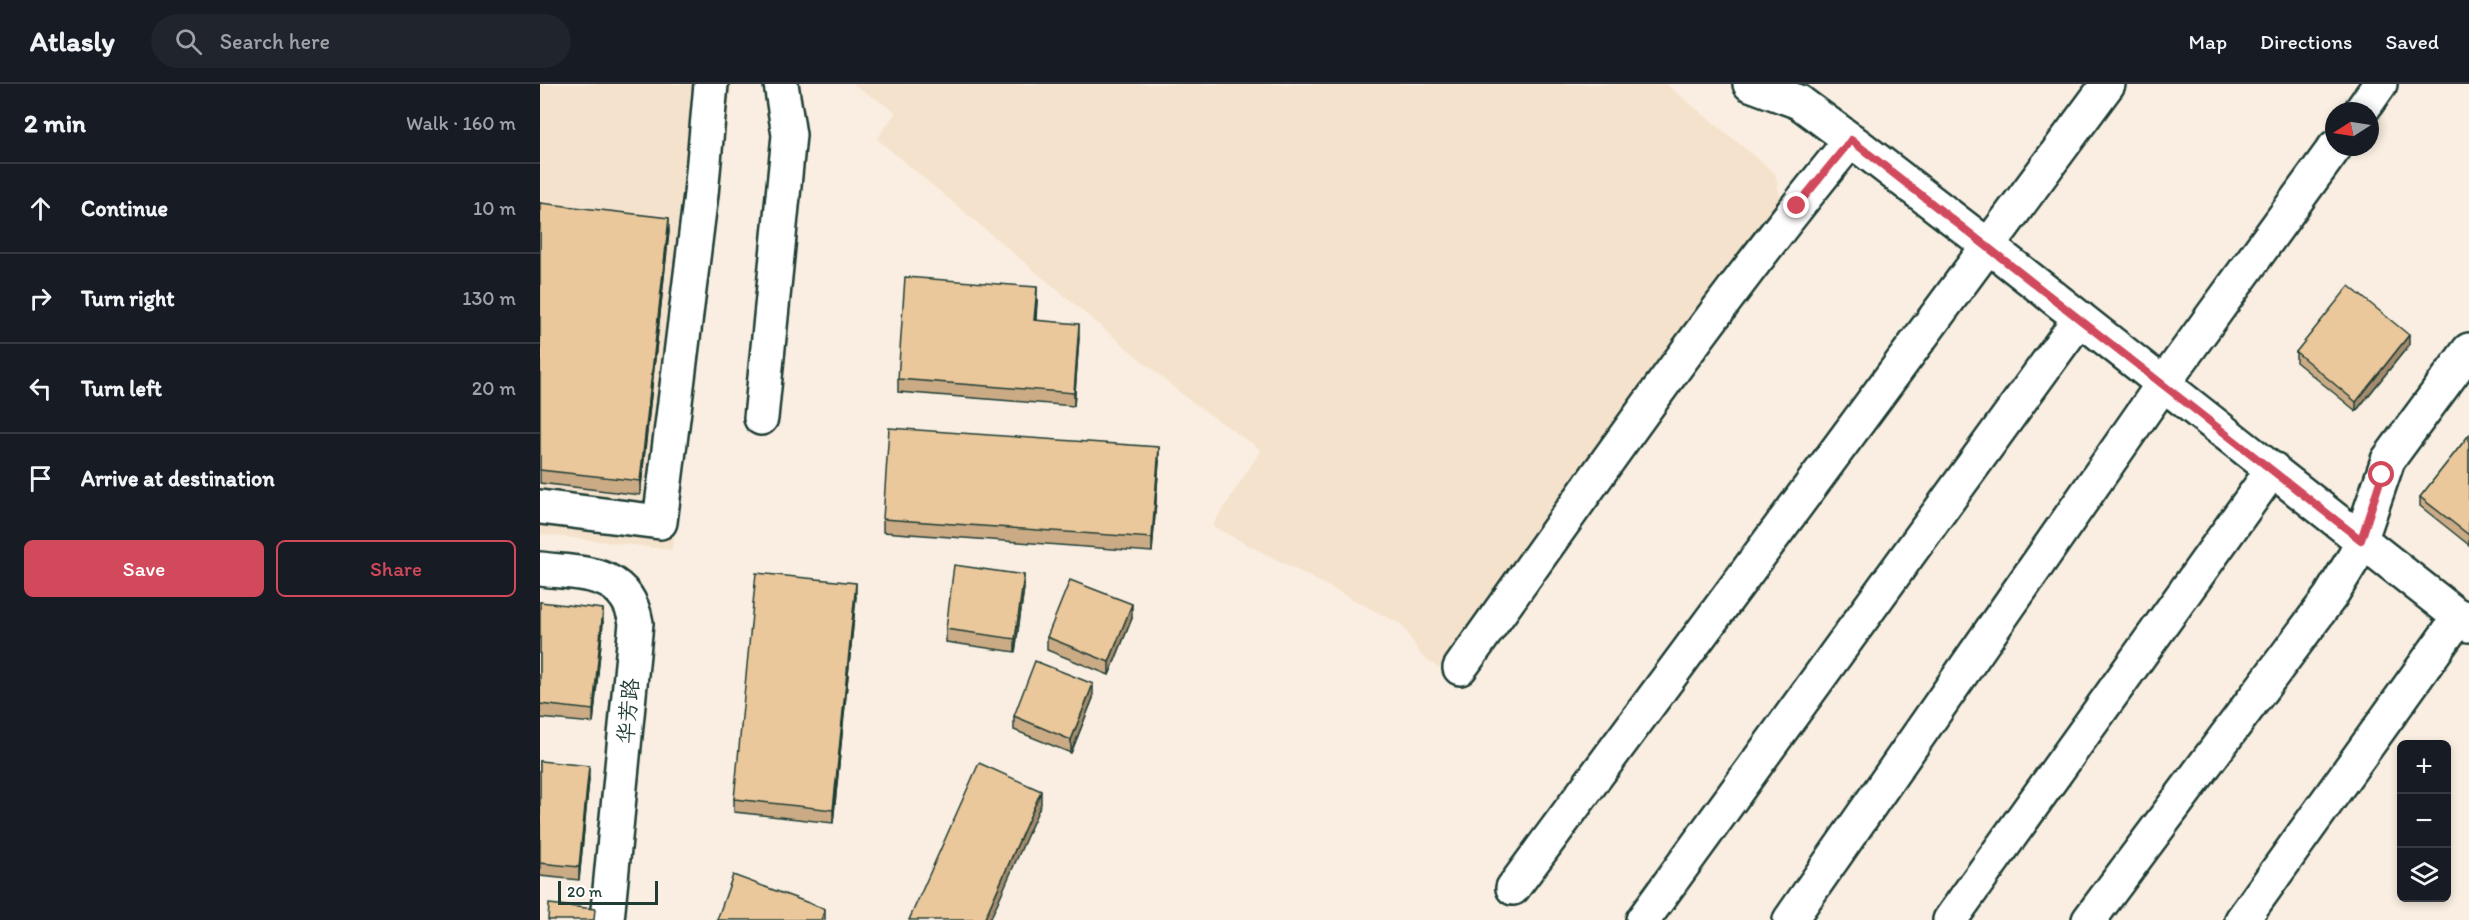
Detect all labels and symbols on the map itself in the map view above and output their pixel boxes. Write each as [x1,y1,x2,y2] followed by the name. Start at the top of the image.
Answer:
[2325,102,2379,156] north arrow
[1783,192,1809,218] route end
[2368,461,2394,487] route start
[612,677,644,745] street label: 华芳路
[558,878,658,906] scale bar

